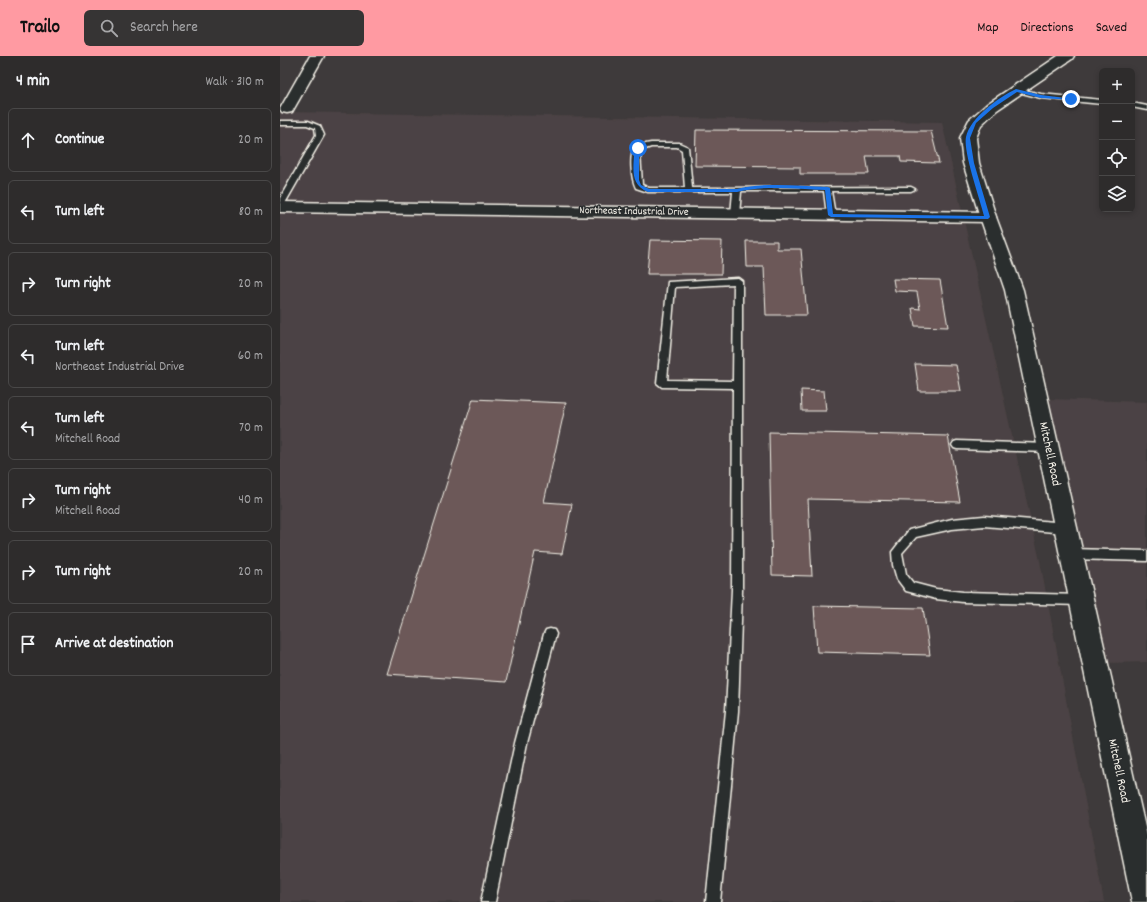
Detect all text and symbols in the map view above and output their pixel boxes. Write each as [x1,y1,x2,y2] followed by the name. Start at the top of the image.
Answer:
[84,10,364,46] search box
[20,15,60,42] text: Trailo
[98,17,120,39] icon: search
[130,17,198,39] text: Search here
[977,18,999,38] text: Map
[1021,18,1074,38] text: Directions
[1096,18,1127,38] text: Saved
[1099,68,1135,212] map controls
[1099,68,1135,104] button: +
[16,70,50,94] text: 4 min
[205,73,264,92] text: Walk · 310 m
[1062,90,1080,108] route end
[1099,104,1135,140] button: −
[17,129,39,151] icon: ahead
[55,129,104,151] text: Continue
[238,131,263,150] text: 20 m
[629,139,647,157] route start
[1099,140,1135,176] button: locate
[1099,176,1135,212] button: layers
[17,201,39,223] icon: left
[55,201,104,223] text: Turn left
[239,203,263,222] text: 80 m
[579,203,689,221] street label: Northeast Industrial Drive
[17,273,39,295] icon: right
[55,273,111,295] text: Turn right
[238,275,263,294] text: 20 m
[55,336,104,358] text: Turn left
[17,345,39,367] icon: left
[238,347,263,366] text: 60 m
[55,358,184,377] text: Northeast Industrial Drive
[55,408,104,430] text: Turn left
[17,417,39,439] icon: left
[239,419,263,438] text: 70 m
[1033,420,1065,488] street label: Mitchell Road
[55,430,120,449] text: Mitchell Road
[55,480,111,502] text: Turn right
[17,489,39,511] icon: right
[239,491,263,510] text: 40 m
[55,502,120,521] text: Mitchell Road
[17,561,39,583] icon: right
[55,561,111,583] text: Turn right
[238,563,263,582] text: 20 m
[17,633,39,655] icon: arrive
[55,633,173,655] text: Arrive at destination
[1102,737,1134,805] street label: Mitchell Road

